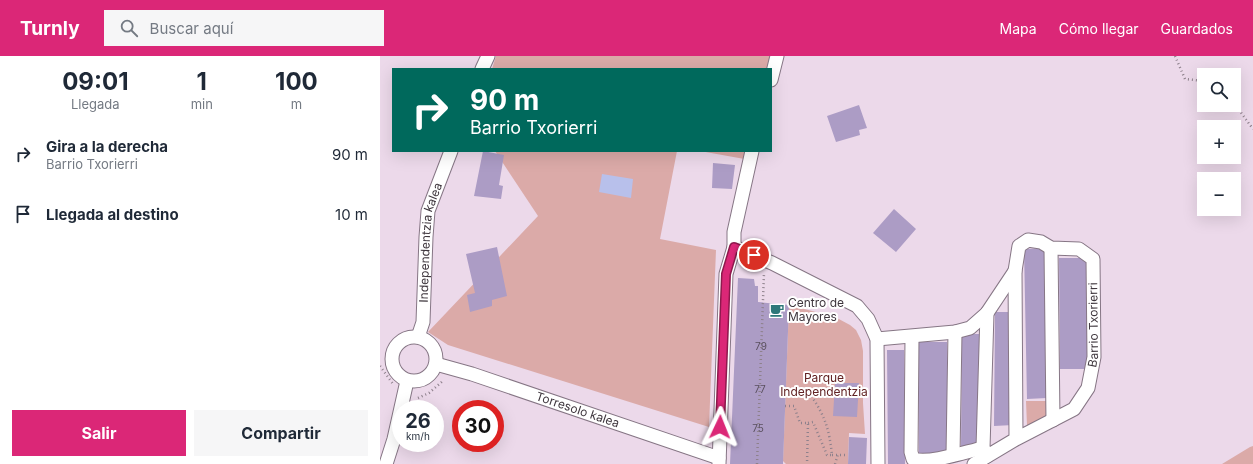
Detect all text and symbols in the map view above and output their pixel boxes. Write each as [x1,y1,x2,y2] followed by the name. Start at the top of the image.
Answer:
[104,10,384,46] search box
[20,17,80,40] text: Turnly
[118,17,140,39] icon: search
[150,19,233,38] text: Buscar aquí
[1000,20,1037,37] text: Mapa
[1059,20,1139,37] text: Cómo llegar
[1161,20,1233,37] text: Guardados
[62,67,129,96] text: 09:01
[197,67,207,96] text: 1
[275,67,318,96] text: 100
[1197,68,1241,216] map controls
[1197,68,1241,112] button: search
[470,83,539,117] text: 90 m
[404,84,456,136] icon: right
[71,96,120,112] text: Llegada
[191,96,213,112] text: min
[291,96,302,112] text: m
[470,117,597,138] text: Barrio Txorierri
[1197,120,1241,164] button: +
[46,137,168,156] text: Gira a la derecha
[12,143,34,165] icon: right
[332,145,368,164] text: 90 m
[46,156,138,172] text: Barrio Txorierri
[1197,172,1241,216] button: −
[416,180,445,303] street label: Independentzia kalea
[12,203,34,225] icon: arrive
[46,205,179,224] text: Llegada al destino
[335,205,368,224] text: 10 m
[737,238,771,272] pin
[743,244,765,266] icon: arrive
[1084,282,1101,369] street label: Barrio Txorierri
[788,295,844,324] place label: Centro de Mayores
[769,302,785,318] cafe icon: Centro de Mayores
[755,340,767,352] house number: 79
[780,370,868,399] park label: Parque Independentzia
[754,383,766,395] house number: 77
[534,388,622,431] street label: Torresolo kalea
[452,400,504,452] speed limit sign: 30
[699,406,741,448] position arrow
[405,409,431,433] text: 26
[12,410,186,456] button: Salir
[194,410,368,456] button: Compartir
[752,422,764,434] house number: 75
[406,430,430,442] text: km/h

